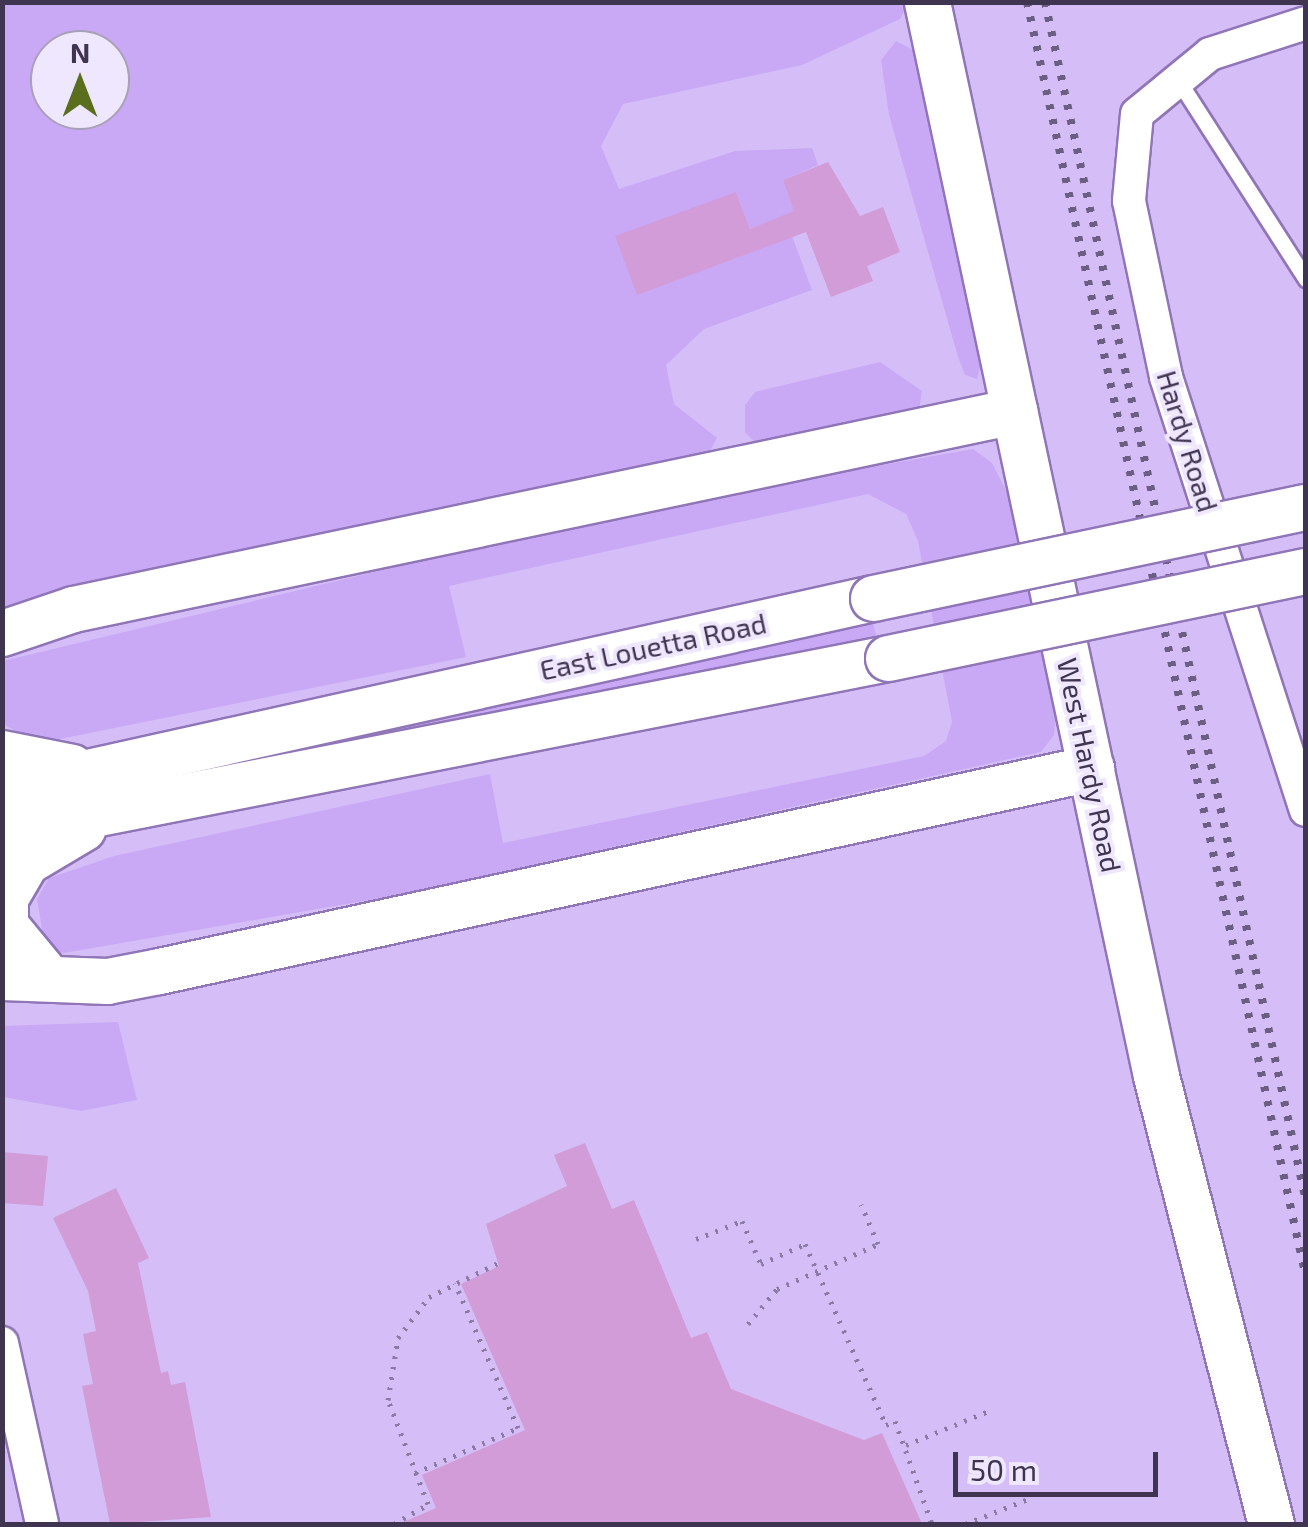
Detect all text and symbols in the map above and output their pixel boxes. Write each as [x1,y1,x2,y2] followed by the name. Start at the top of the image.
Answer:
[30,30,130,130] north arrow
[70,35,90,69] text: N
[1151,366,1225,516] street label: Hardy Road
[537,606,769,686] street label: East Louetta Road
[1051,654,1129,876] street label: West Hardy Road
[958,1432,1163,1494] scale bar
[970,1451,1037,1487] text: 50 m

